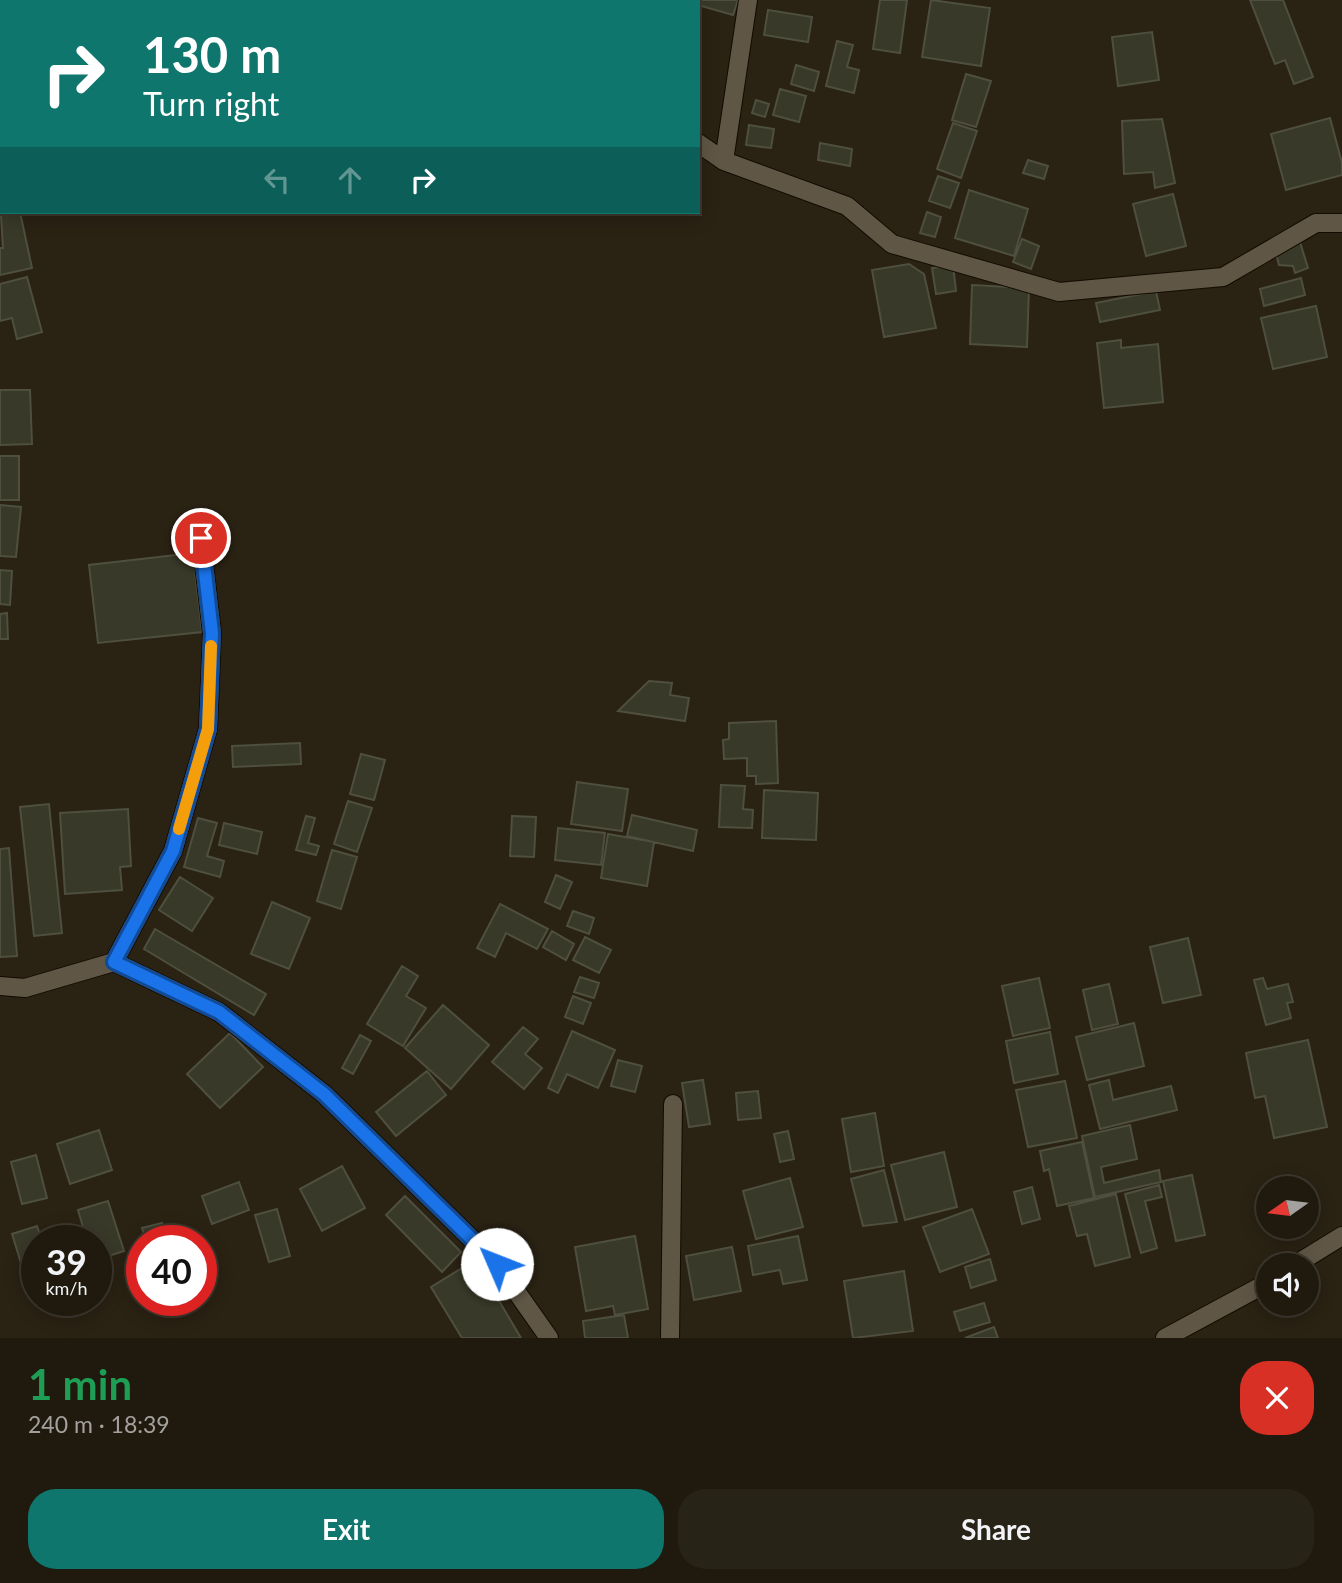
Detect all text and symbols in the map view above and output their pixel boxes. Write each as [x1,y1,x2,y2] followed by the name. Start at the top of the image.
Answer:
[143,25,281,83] text: 130 m
[28,28,119,119] icon: right
[143,84,279,123] text: Turn right
[258,161,296,199] icon: left
[331,161,369,199] icon: ahead
[404,161,442,199] icon: right
[171,508,231,568] pin
[182,519,220,557] icon: arrive
[1256,1176,1320,1239] north arrow
[1256,1176,1319,1316] map controls
[126,1225,217,1316] speed limit sign: 40
[460,1227,534,1301] position arrow
[46,1240,87,1282] text: 39
[1256,1253,1319,1316] button: sound
[45,1277,88,1299] text: km/h
[28,1359,132,1409] text: 1 min
[1240,1361,1314,1435] button: close
[28,1410,170,1438] text: 240 m · 18:39
[28,1489,664,1569] button: Exit
[678,1489,1314,1569] button: Share

